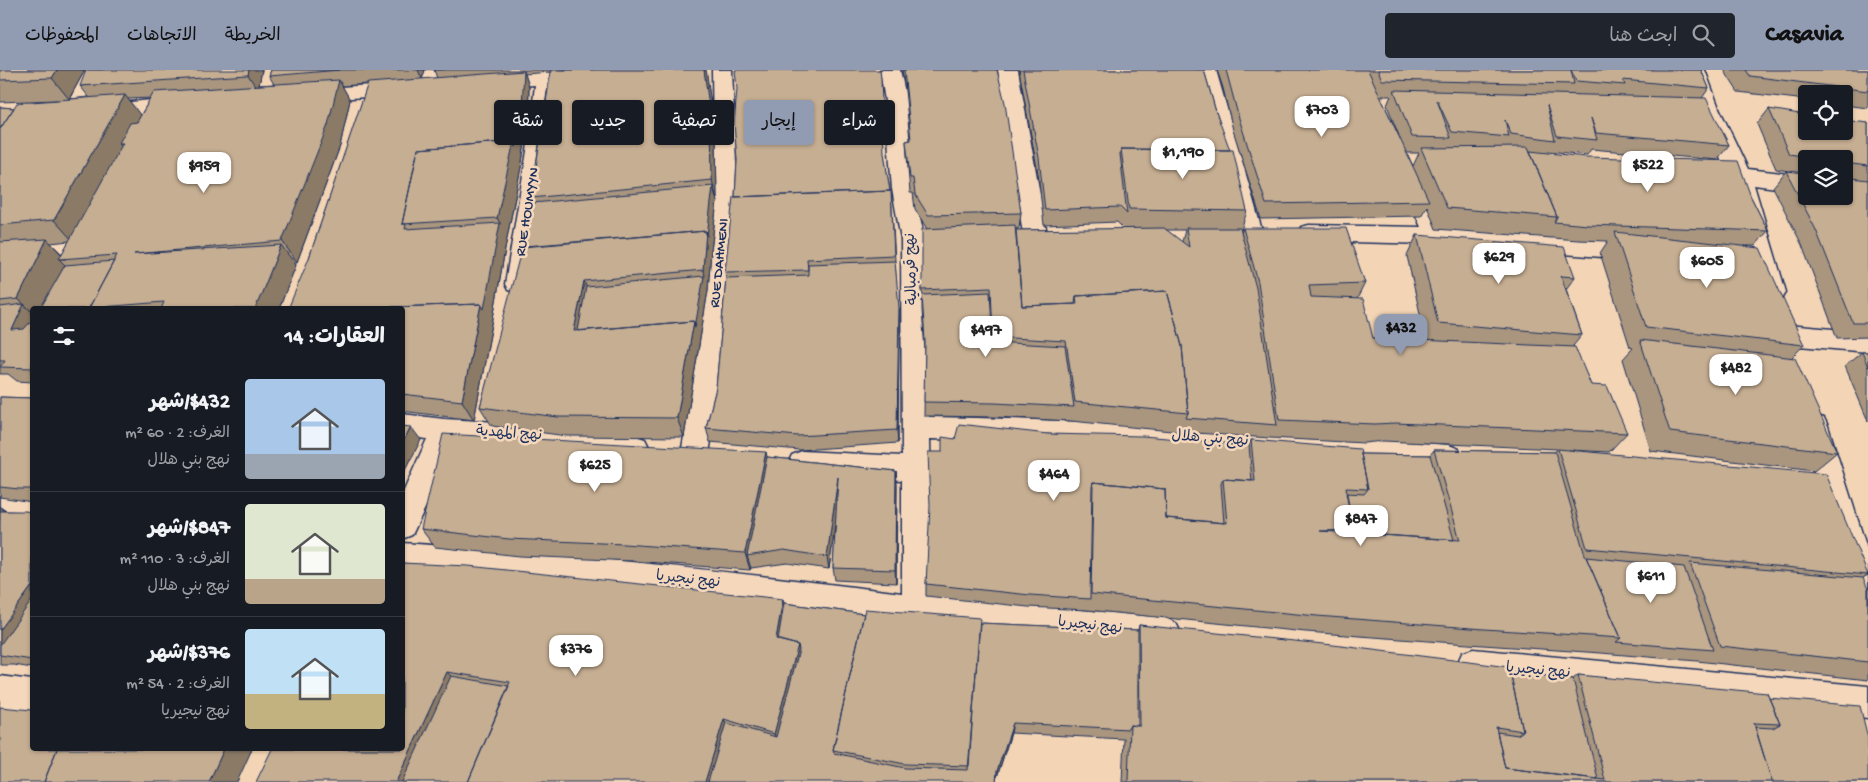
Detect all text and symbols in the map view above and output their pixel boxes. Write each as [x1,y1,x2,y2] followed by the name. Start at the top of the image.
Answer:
[1385,13,1735,58] search box
[1689,21,1717,49] icon: search
[1765,21,1843,50] text: Casavia
[25,26,99,47] text: المحفوظات
[127,26,197,47] text: الاتجاهات
[225,26,281,47] text: الخريطة
[1609,26,1677,49] text: ابحث هنا
[1798,85,1853,205] map controls
[1798,85,1853,140] button: locate
[1292,96,1352,138] pin: $703
[494,100,562,145] chip: شقة
[572,100,644,145] chip: جديد
[654,100,734,145] chip: تصفية
[744,100,814,145] chip: إيجار
[824,100,895,145] chip: شراء
[1306,102,1338,121] text: $703
[1142,138,1224,180] pin: $1,190
[1162,144,1204,163] text: $1,190
[1618,150,1678,193] pin: $522
[1798,150,1853,205] button: layers
[174,152,234,194] pin: $959
[1632,157,1664,176] text: $522
[188,158,220,177] text: $959
[512,166,544,258] street label: RUE HOUMYYN
[706,217,734,309] street label: RUE DAHMENI
[902,233,922,305] street label: نهج قرمبالية
[1469,242,1529,285] pin: $629
[1677,246,1737,289] pin: $605
[1483,249,1515,268] text: $629
[1691,253,1723,272] text: $605
[1371,314,1431,356] pin: $432
[956,316,1016,358] pin: $497
[1386,320,1416,339] text: $432
[50,322,78,350] icon: filters
[970,322,1002,341] text: $497
[285,326,385,351] text: العقارات: 14
[1706,354,1766,396] pin: $482
[1720,360,1752,379] text: $482
[149,391,230,416] text: $432/شهر
[285,399,345,459] icon: home
[475,423,543,445] street label: نهج المهدية
[125,425,230,444] text: الغرف: 2 · 60 m²
[1171,427,1249,453] street label: نهج بني هلال
[565,450,625,493] pin: $625
[147,452,230,471] text: نهج بني هلال
[579,457,611,476] text: $625
[1024,460,1084,502] pin: $464
[1039,466,1069,485] text: $464
[1331,504,1391,547] pin: $847
[1345,511,1377,530] text: $847
[148,517,230,542] text: $847/شهر
[285,524,345,584] icon: home
[120,551,230,570] text: الغرف: 3 · 110 m²
[1621,562,1681,604] pin: $611
[655,568,721,592] street label: نهج نيجيريا
[1637,568,1665,587] text: $611
[147,578,230,597] text: نهج بني هلال
[1057,614,1123,638] street label: نهج نيجيريا
[546,634,606,677] pin: $376
[560,641,592,660] text: $376
[148,642,230,667] text: $376/شهر
[285,649,345,709] icon: home
[1505,659,1571,683] street label: نهج نيجيريا
[126,676,230,695] text: الغرف: 2 · 54 m²
[161,703,230,722] text: نهج نيجيريا

